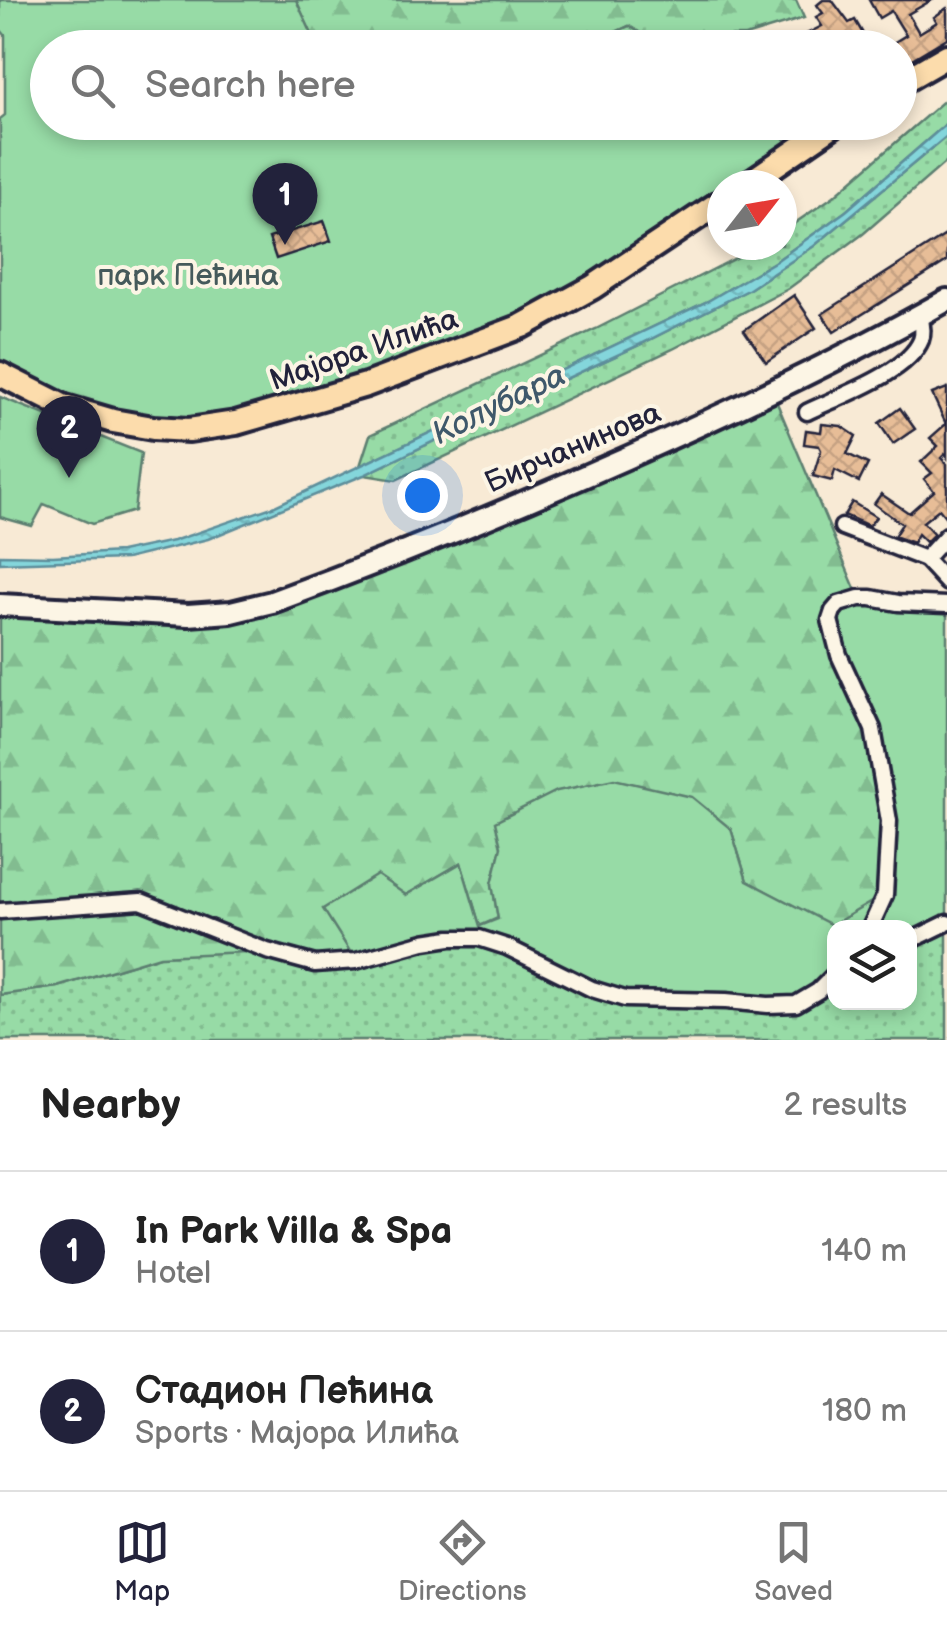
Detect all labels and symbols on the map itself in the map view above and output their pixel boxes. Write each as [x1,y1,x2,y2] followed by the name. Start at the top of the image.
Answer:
[252,162,318,245] pin: 1
[707,170,797,260] north arrow
[97,258,279,294] park label: парк Пећина
[265,301,463,399] street label: Мајора Илића
[426,356,572,454] water label: Колубара
[480,395,667,501] street label: Бирчанинова
[36,396,102,478] pin: 2
[397,470,448,521] your location

